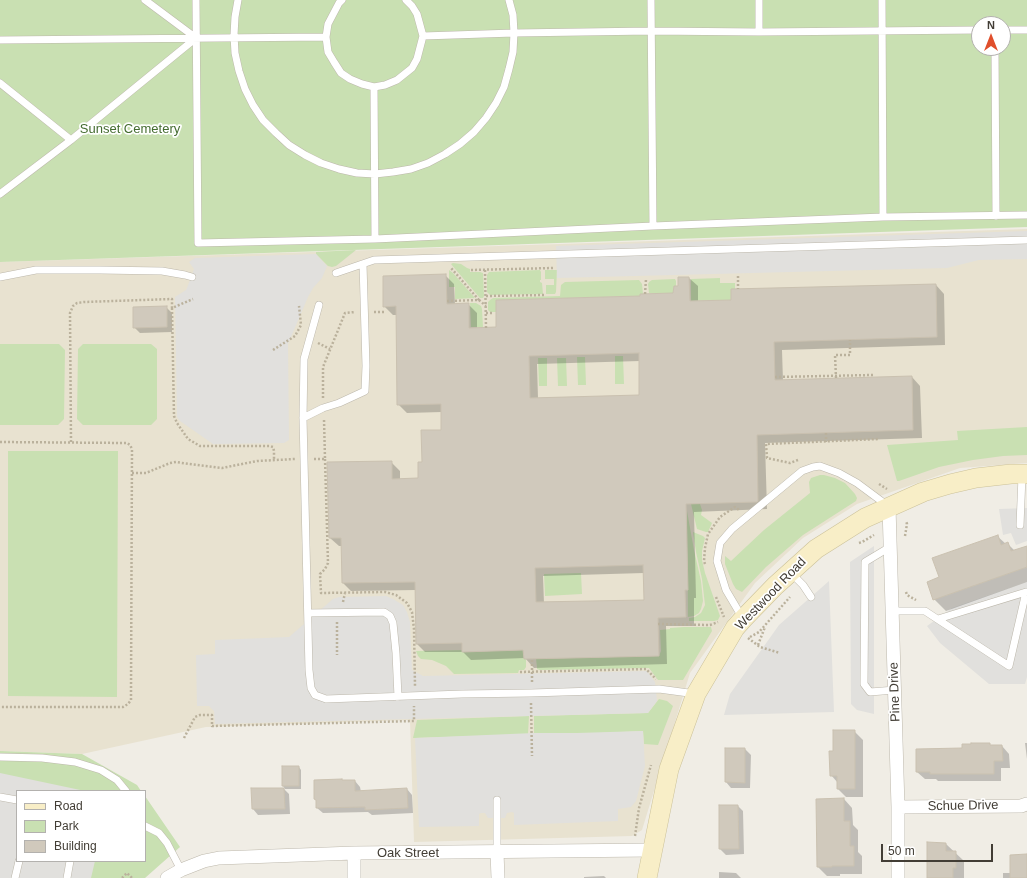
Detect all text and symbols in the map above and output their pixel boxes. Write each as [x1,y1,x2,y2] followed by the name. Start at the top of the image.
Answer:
[971,16,1011,56] north arrow
[987,19,995,31] text: N
[80,121,180,137] park label: Sunset Cemetery
[732,554,810,634] street label: Westwood Road
[886,662,904,722] street label: Pine Drive
[16,790,146,862] legend
[927,798,999,814] street label: Schue Drive
[54,799,83,813] text: Road
[54,819,79,833] text: Park
[883,836,995,862] scale bar
[54,839,97,853] text: Building
[888,844,915,858] text: 50 m
[377,845,439,861] street label: Oak Street

